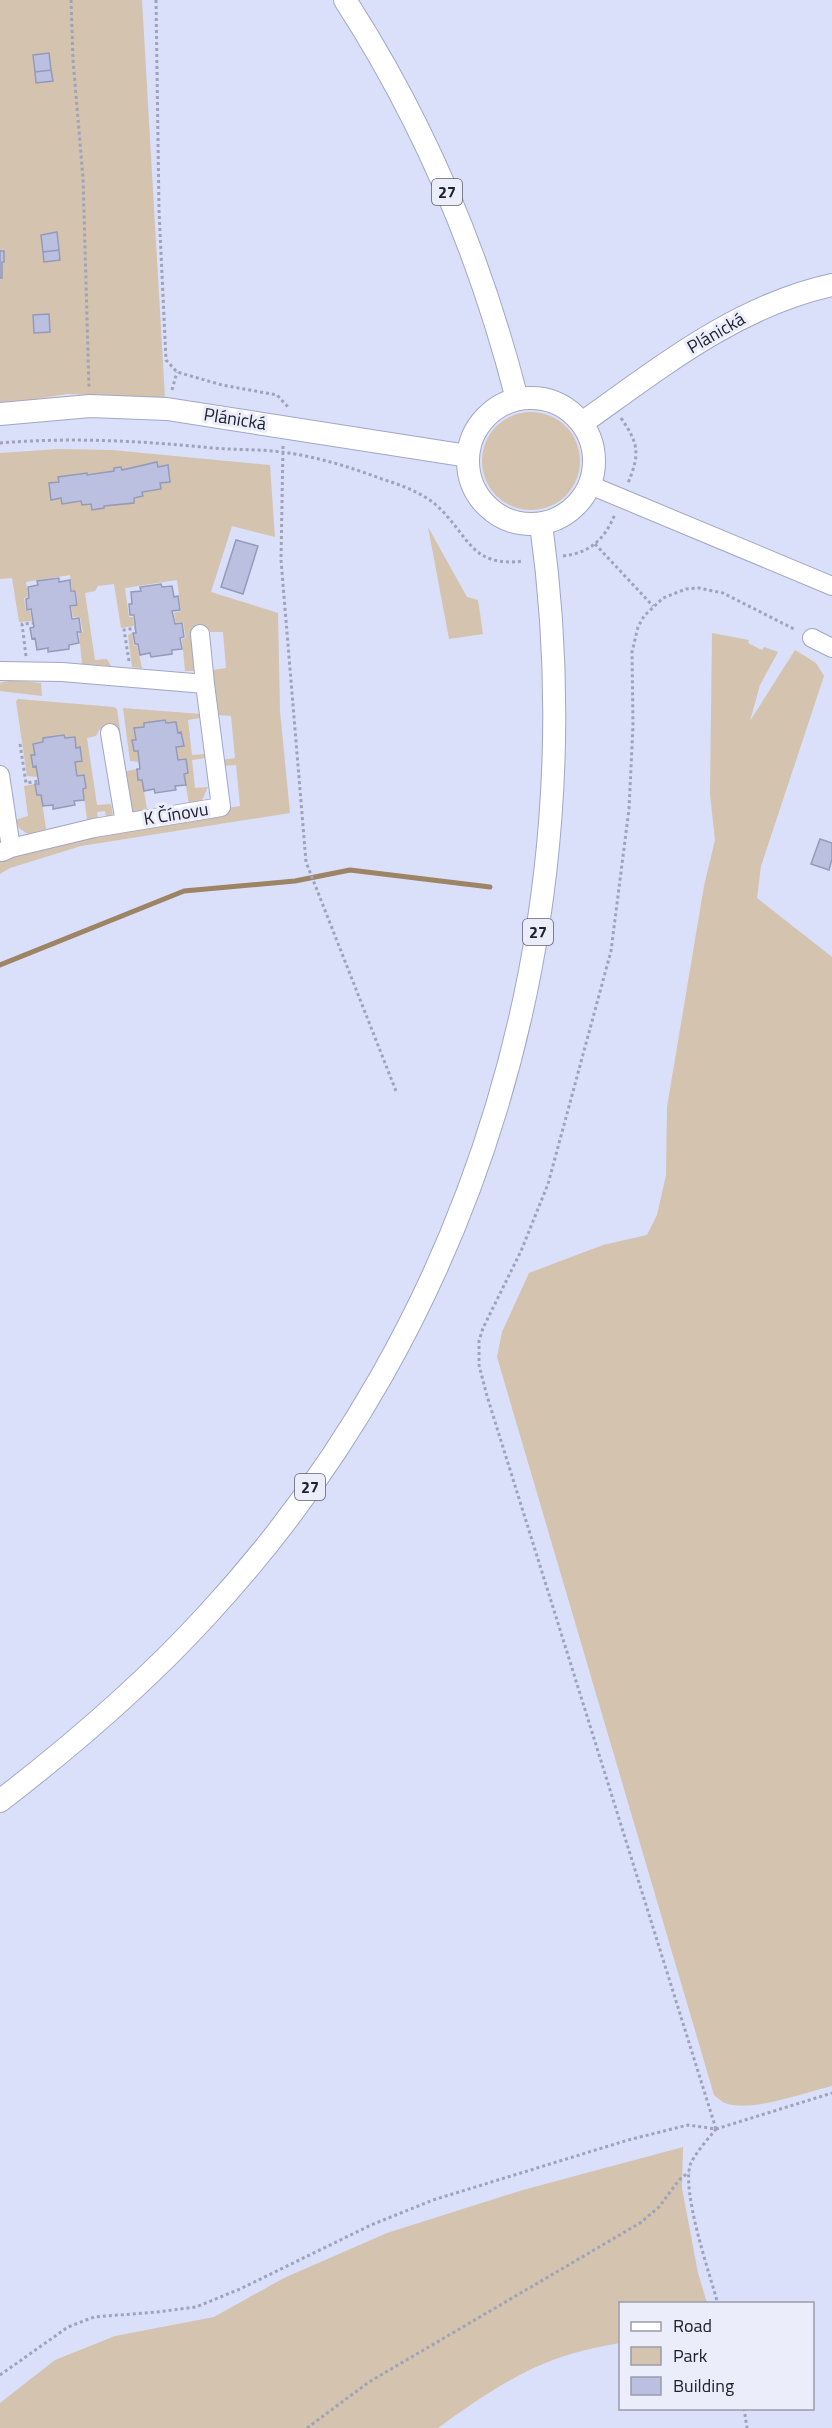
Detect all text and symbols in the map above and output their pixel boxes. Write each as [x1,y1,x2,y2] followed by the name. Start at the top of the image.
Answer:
[432,179,462,205] road number: 27
[682,305,750,360] street label: Plánická
[202,400,268,437] street label: Plánická
[142,795,210,832] street label: K Čínovu
[523,919,553,945] road number: 27
[295,1474,325,1500] road number: 27
[619,2302,814,2410] legend
[673,2312,712,2339] text: Road
[673,2342,708,2369] text: Park
[673,2372,734,2399] text: Building

